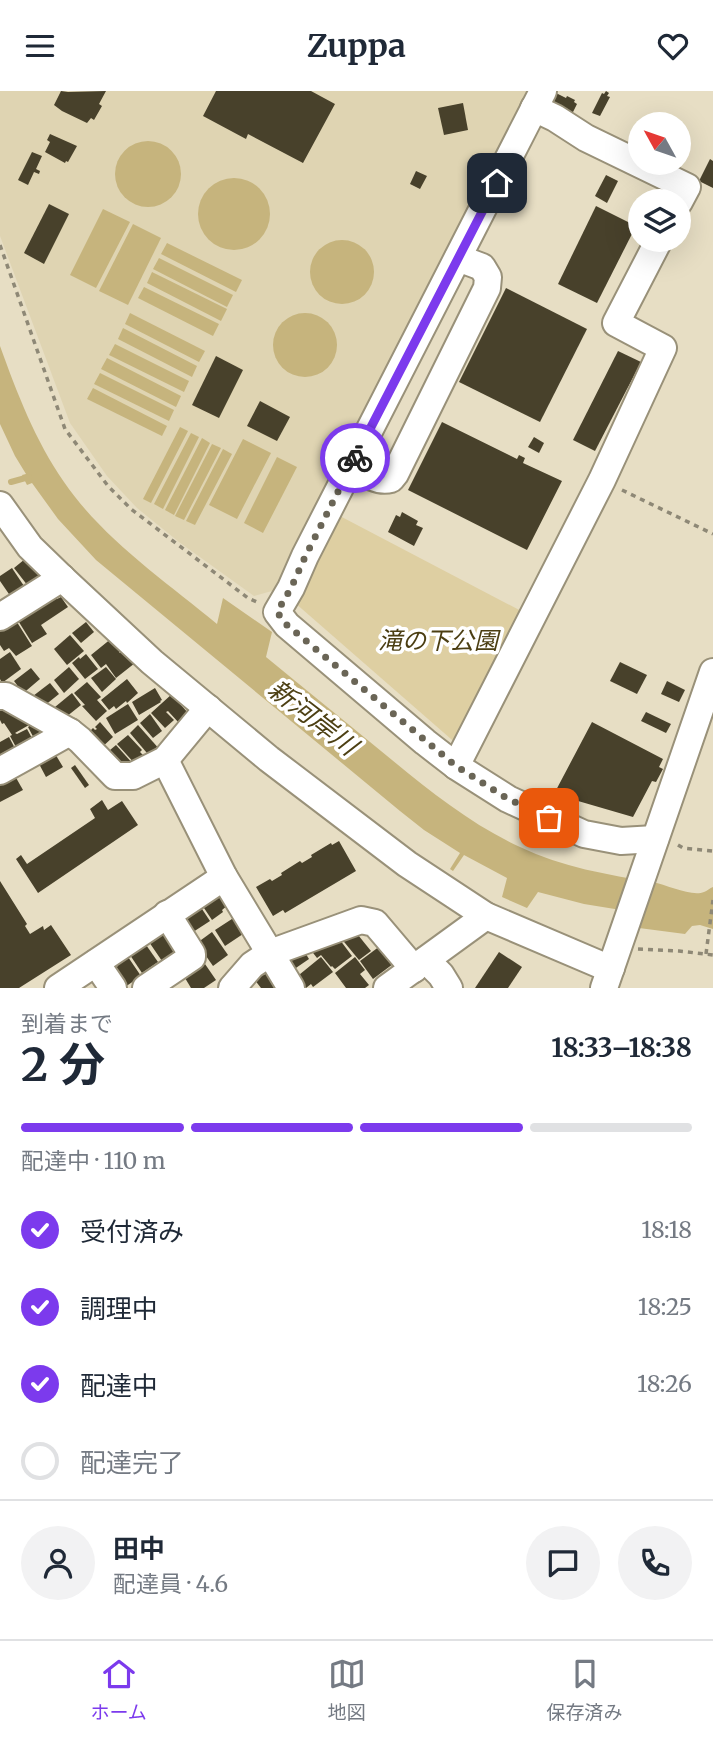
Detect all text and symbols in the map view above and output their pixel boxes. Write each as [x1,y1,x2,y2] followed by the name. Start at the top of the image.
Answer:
[307,26,406,66] text: Zuppa
[21,27,59,65] icon: menu
[654,27,692,65] icon: heart
[628,112,691,175] north arrow
[628,112,691,252] map controls
[467,153,527,213] pin
[478,164,516,202] icon: home
[628,189,691,252] button: layers
[320,423,390,493] courier
[336,439,374,477] icon: bike
[378,625,501,656] park label: 滝の下公園
[262,672,366,764] water label: 新河岸川
[519,788,579,848] pin
[530,799,568,837] icon: bag
[21,1009,113,1038] text: 到着まで
[551,1031,692,1064] text: 18:33–18:38
[21,1036,105,1094] text: 2 分
[21,1146,166,1175] text: 配達中 · 110 m
[21,1211,59,1249] icon: check
[80,1215,184,1248] text: 受付済み
[641,1215,692,1244] text: 18:18
[21,1288,59,1326] icon: check
[80,1292,158,1325] text: 調理中
[638,1292,692,1321] text: 18:25
[21,1365,59,1403] icon: check
[80,1369,158,1402] text: 配達中
[637,1369,692,1398] text: 18:26
[80,1446,184,1479] text: 配達完了
[21,1526,95,1600] button: person
[526,1526,600,1600] button: chat
[618,1526,692,1600] button: phone
[113,1532,165,1565] text: 田中
[113,1569,228,1598] text: 配達員 · 4.6
[90,1655,147,1724] tab: ホーム
[328,1655,366,1724] tab: 地図
[547,1655,623,1724] tab: 保存済み

